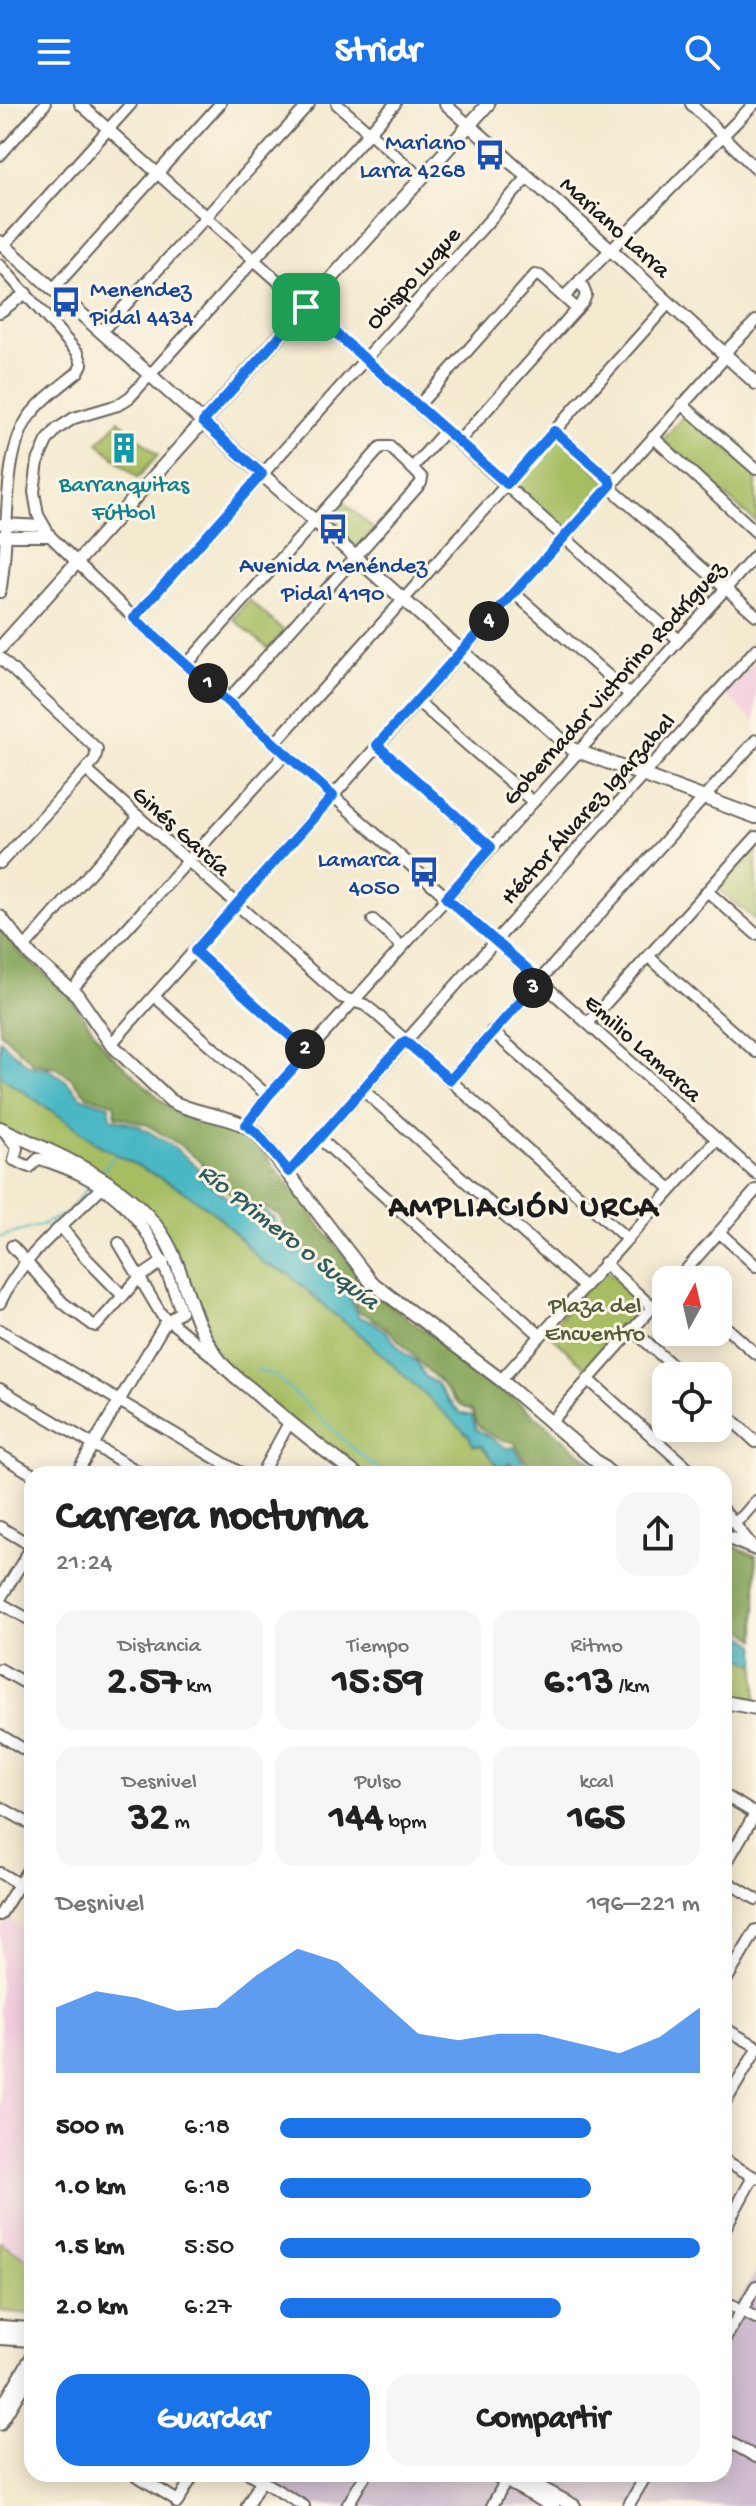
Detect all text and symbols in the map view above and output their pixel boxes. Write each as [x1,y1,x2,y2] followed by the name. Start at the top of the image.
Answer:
[32,30,76,74] icon: menu
[680,30,724,74] icon: search
[335,31,421,74] text: Stridr
[359,130,466,187] place label: Mariano Larra 4268
[473,138,507,172] bus stop icon: Mariano Larra 4268
[552,171,675,286] street label: Mariano Larra
[361,221,469,337] street label: Obispo Luque
[272,273,340,341] pin
[89,277,194,334] place label: Menendez Pidal 4434
[49,285,83,319] bus stop icon: Menendez Pidal 4434
[284,285,328,329] icon: arrive
[107,431,141,465] building icon: Barranquitas Fútbol
[58,472,190,529] place label: Barranquitas Fútbol
[316,512,350,546] bus stop icon: Avenida Menéndez Pidal 4190
[239,553,428,610] place label: Avenida Menéndez Pidal 4190
[498,555,734,813] street label: Gobernador Victorino Rodríguez
[469,601,509,641] pin: 4
[484,608,494,634] text: 4
[188,663,228,703] pin: 1
[204,670,212,696] text: 1
[496,709,683,912] street label: Héctor Álvarez Igarzabal
[125,781,235,885] street label: Ginés García
[318,847,401,904] place label: Lamarca 4050
[407,855,441,889] bus stop icon: Lamarca 4050
[513,968,553,1008] pin: 3
[527,975,539,1001] text: 3
[577,989,707,1110] street label: Emilio Lamarca
[285,1029,325,1069] pin: 2
[300,1036,310,1062] text: 2
[191,1158,385,1320] water label: Río Primero o Suquía
[387,1190,660,1228] district label: AMPLIACIÓN URCA
[652,1266,732,1346] north arrow
[652,1266,732,1442] map controls
[545,1293,645,1350] park label: Plaza del Encuentro
[652,1362,732,1442] button: locate
[616,1492,700,1576] button: share
[56,1493,367,1545] text: Carrera nocturna
[56,1549,112,1580] text: 21:24
[118,1634,201,1660] text: Distancia
[347,1634,409,1660] text: Tiempo
[571,1634,623,1660] text: Ritmo
[107,1660,181,1707] text: 2.57
[333,1660,423,1707] text: 15:59
[544,1660,614,1707] text: 6:13
[181,1674,212,1700] text: km
[614,1674,650,1700] text: /km
[122,1770,197,1796] text: Desnivel
[355,1770,401,1796] text: Pulso
[579,1770,614,1796] text: kcal
[129,1796,169,1843] text: 32
[329,1796,383,1843] text: 144
[568,1796,625,1843] text: 165
[169,1810,190,1836] text: m
[383,1810,427,1836] text: bpm
[56,1890,145,1921] text: Desnivel
[587,1890,700,1921] text: 196–221 m
[56,2113,124,2144] text: 500 m
[184,2113,230,2144] text: 6:18
[56,2173,126,2204] text: 1.0 km
[184,2173,230,2204] text: 6:18
[56,2233,125,2264] text: 1.5 km
[184,2233,234,2264] text: 5:50
[56,2293,128,2324] text: 2.0 km
[184,2293,232,2324] text: 6:27
[56,2374,370,2466] button: Guardar
[386,2374,700,2466] button: Compartir

